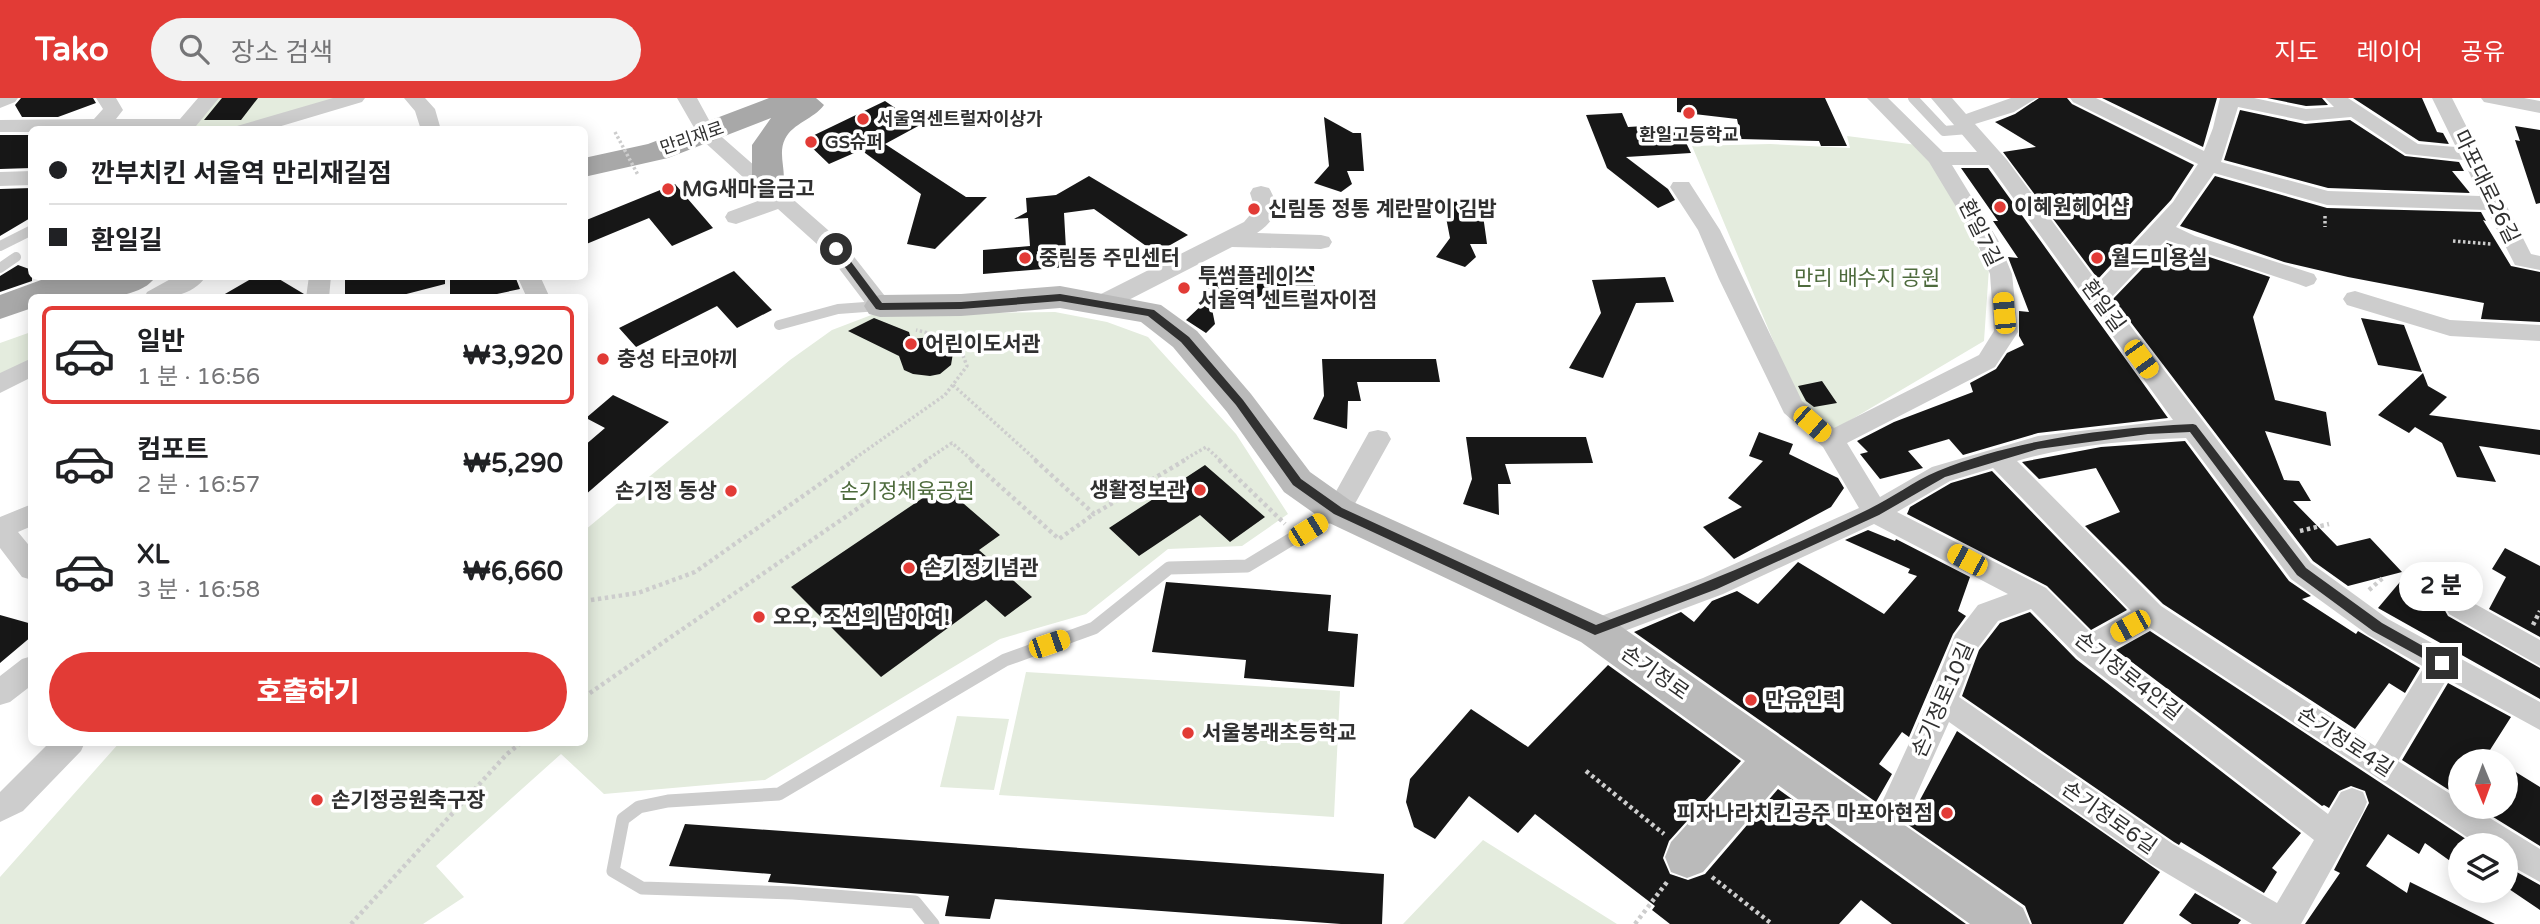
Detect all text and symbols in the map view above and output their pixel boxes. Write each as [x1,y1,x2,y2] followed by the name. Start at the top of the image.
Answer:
[151,18,641,81] search box
[35,30,109,69] text: Tako
[175,30,213,68] icon: search
[231,37,333,68] text: 장소 검색
[2274,38,2319,67] text: 지도
[2357,38,2423,67] text: 레이어
[2461,38,2505,67] text: 공유
[1681,105,1697,121] marker: 환일고등학교
[877,108,1043,130] place label: 서울역센트럴자이상가
[855,111,871,127] marker: 서울역센트럴자이상가
[657,117,727,159] street label: 만리재로
[1639,124,1739,146] place label: 환일고등학교
[2448,126,2524,248] street label: 마포대로26길
[825,131,883,153] place label: GS슈퍼
[803,134,819,150] marker: GS슈퍼
[91,158,392,189] text: 깐부치킨 서울역 만리재길점
[682,177,815,202] place label: MG새마을금고
[660,181,676,197] marker: MG새마을금고
[2014,195,2130,220] place label: 이혜원헤어샵
[1953,196,2007,270] street label: 환일7길
[1268,197,1497,222] place label: 신림동 정통 계란말이 김밥
[1992,199,2008,215] marker: 이혜원헤어샵
[1246,201,1262,217] marker: 신림동 정통 계란말이 김밥
[91,225,163,256] text: 환일길
[820,233,852,265] route start
[1039,246,1180,271] place label: 중림동 주민센터
[2111,246,2208,271] place label: 월드미용실
[1017,250,1033,266] marker: 중림동 주민센터
[2089,250,2105,266] marker: 월드미용실
[1198,264,1377,313] place label: 투썸플레이스 서울역 센트럴자이점
[1794,266,1940,291] park label: 만리 배수지 공원
[2076,275,2130,337] street label: 환일길
[1176,280,1192,296] marker: 투썸플레이스 서울역 센트럴자이점
[1992,291,2017,335] car
[53,324,116,387] icon: car
[137,326,185,357] text: 일반
[925,332,1041,357] place label: 어린이도서관
[903,336,919,352] marker: 어린이도서관
[2121,336,2162,382] car
[463,340,563,371] text: ₩3,920
[617,347,738,372] place label: 충성 타코야끼
[595,351,611,367] marker: 충성 타코야끼
[137,363,260,391] text: 1 분 · 16:56
[1790,402,1835,446] car
[53,432,116,495] icon: car
[137,434,209,465] text: 컴포트
[463,448,563,479] text: ₩5,290
[137,471,260,499] text: 2 분 · 16:57
[1089,478,1186,503] place label: 생활정보관
[615,479,717,504] place label: 손기정 동상
[839,479,975,504] park label: 손기정체육공원
[1192,482,1208,498] marker: 생활정보관
[723,483,739,499] marker: 손기정 동상
[1285,510,1332,550] car
[137,539,169,570] text: XL
[53,540,116,603] icon: car
[1944,541,1991,579] car
[463,556,563,587] text: ₩6,660
[923,556,1039,581] place label: 손기정기념관
[901,560,917,576] marker: 손기정기념관
[2400,561,2484,610] callout: 2 분
[2420,572,2462,600] text: 2 분
[137,576,260,604] text: 3 분 · 16:58
[773,605,950,630] place label: 오오, 조선의 남아여!
[2107,607,2154,645] car
[751,609,767,625] marker: 오오, 조선의 남아여!
[2069,626,2187,726] street label: 손기정로4안길
[1026,627,1073,661] car
[1907,639,1979,761] street label: 손기정로10길
[1616,641,1694,705] street label: 손기정로
[2426,647,2458,679] route end
[49,652,567,732] button: 호출하기
[1765,688,1842,713] place label: 만유인력
[1743,692,1759,708] marker: 만유인력
[2292,702,2398,782] street label: 손기정로4길
[1202,721,1357,746] place label: 서울봉래초등학교
[1180,725,1196,741] marker: 서울봉래초등학교
[2448,749,2518,819] north arrow
[2448,749,2518,903] map controls
[2057,776,2161,860] street label: 손기정로6길
[331,788,486,813] place label: 손기정공원축구장
[309,792,325,808] marker: 손기정공원축구장
[1676,801,1933,826] place label: 피자나라치킨공주 마포아현점
[1939,805,1955,821] marker: 피자나라치킨공주 마포아현점
[2448,833,2518,903] button: layers

